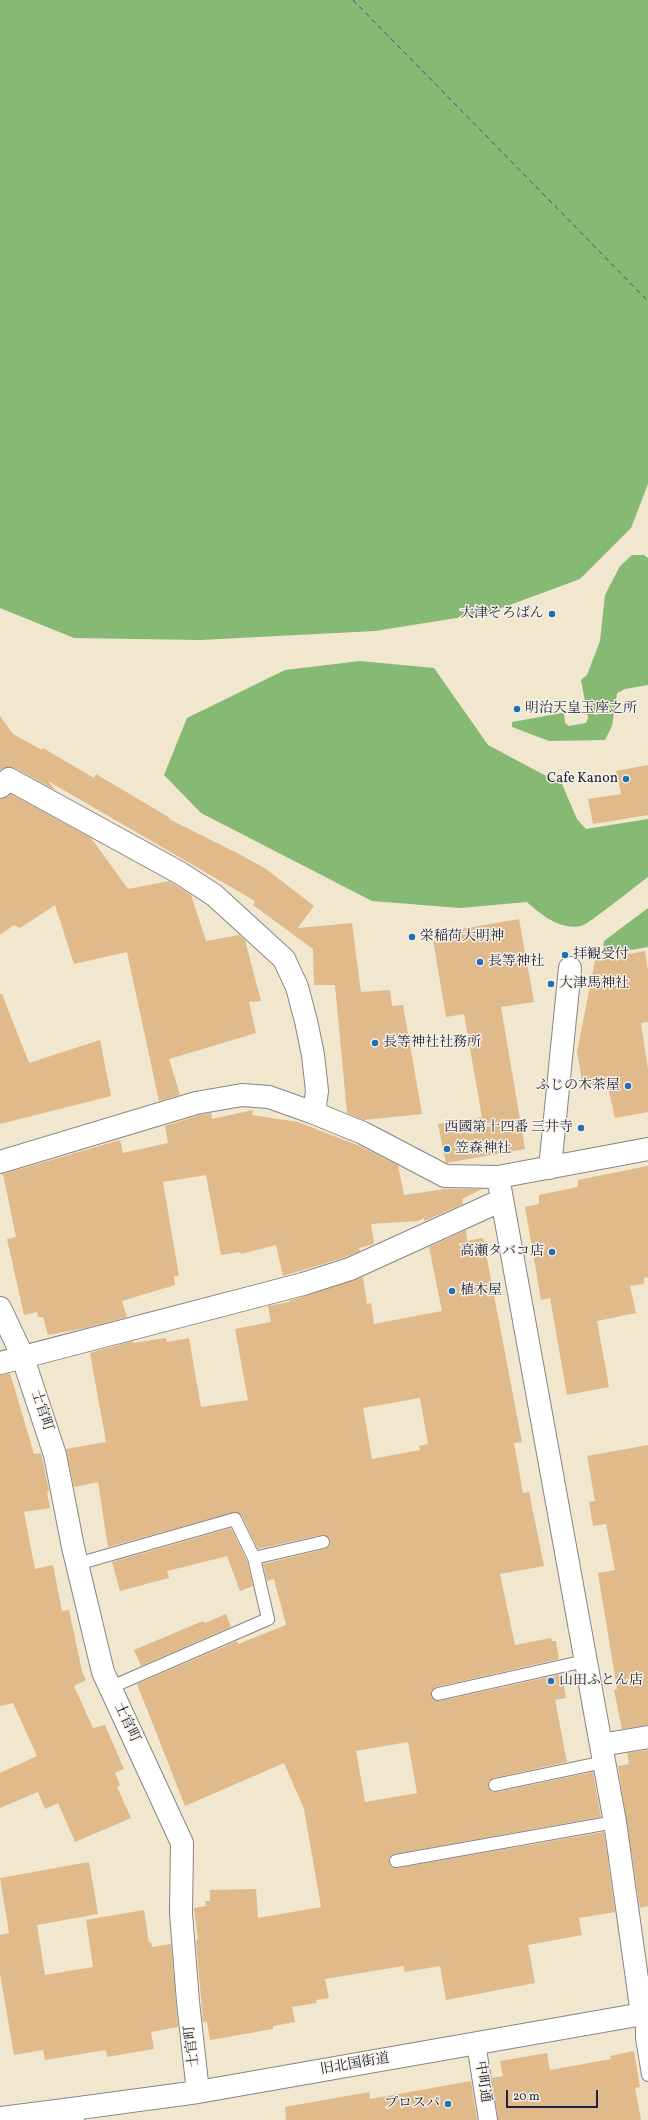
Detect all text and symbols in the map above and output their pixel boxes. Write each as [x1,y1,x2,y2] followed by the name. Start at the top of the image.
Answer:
[460,606,544,622] place label: 大津そろばん
[547,609,557,619] marker: 大津そろばん
[525,701,637,717] place label: 明治天皇玉座之所
[512,704,522,714] marker: 明治天皇玉座之所
[547,771,618,787] place label: Cafe Kanon
[621,774,631,784] marker: Cafe Kanon
[420,929,504,945] place label: 栄稲荷大明神
[407,932,417,942] marker: 栄稲荷大明神
[573,947,629,963] place label: 拝観受付
[560,950,570,960] marker: 拝観受付
[488,954,544,970] place label: 長等神社
[475,957,485,967] marker: 長等神社
[559,976,629,992] place label: 大津馬神社
[546,979,556,989] marker: 大津馬神社
[383,1035,481,1051] place label: 長等神社社務所
[370,1038,380,1048] marker: 長等神社社務所
[536,1078,620,1094] place label: ふじの木茶屋
[623,1081,633,1091] marker: ふじの木茶屋
[444,1120,573,1136] place label: 西國第十四番 三井寺
[576,1123,586,1133] marker: 西國第十四番 三井寺
[455,1141,511,1157] place label: 笠森神社
[442,1144,452,1154] marker: 笠森神社
[460,1244,544,1260] place label: 高瀬タバコ店
[547,1247,557,1257] marker: 高瀬タバコ店
[460,1283,502,1299] place label: 植木屋
[447,1286,457,1296] marker: 植木屋
[27,1388,55,1434] street label: 士官町
[559,1673,643,1689] place label: 山田ふとん店
[546,1676,556,1686] marker: 山田ふとん店
[110,1700,142,1746] street label: 士官町
[182,2024,204,2068] street label: 士官町
[319,2051,391,2079] street label: 旧北国街道
[470,2060,494,2104] street label: 中町通
[508,2082,600,2108] scale bar
[513,2089,540,2105] text: 20 m
[384,2096,440,2112] place label: プロスパ
[443,2099,453,2109] marker: プロスパ

